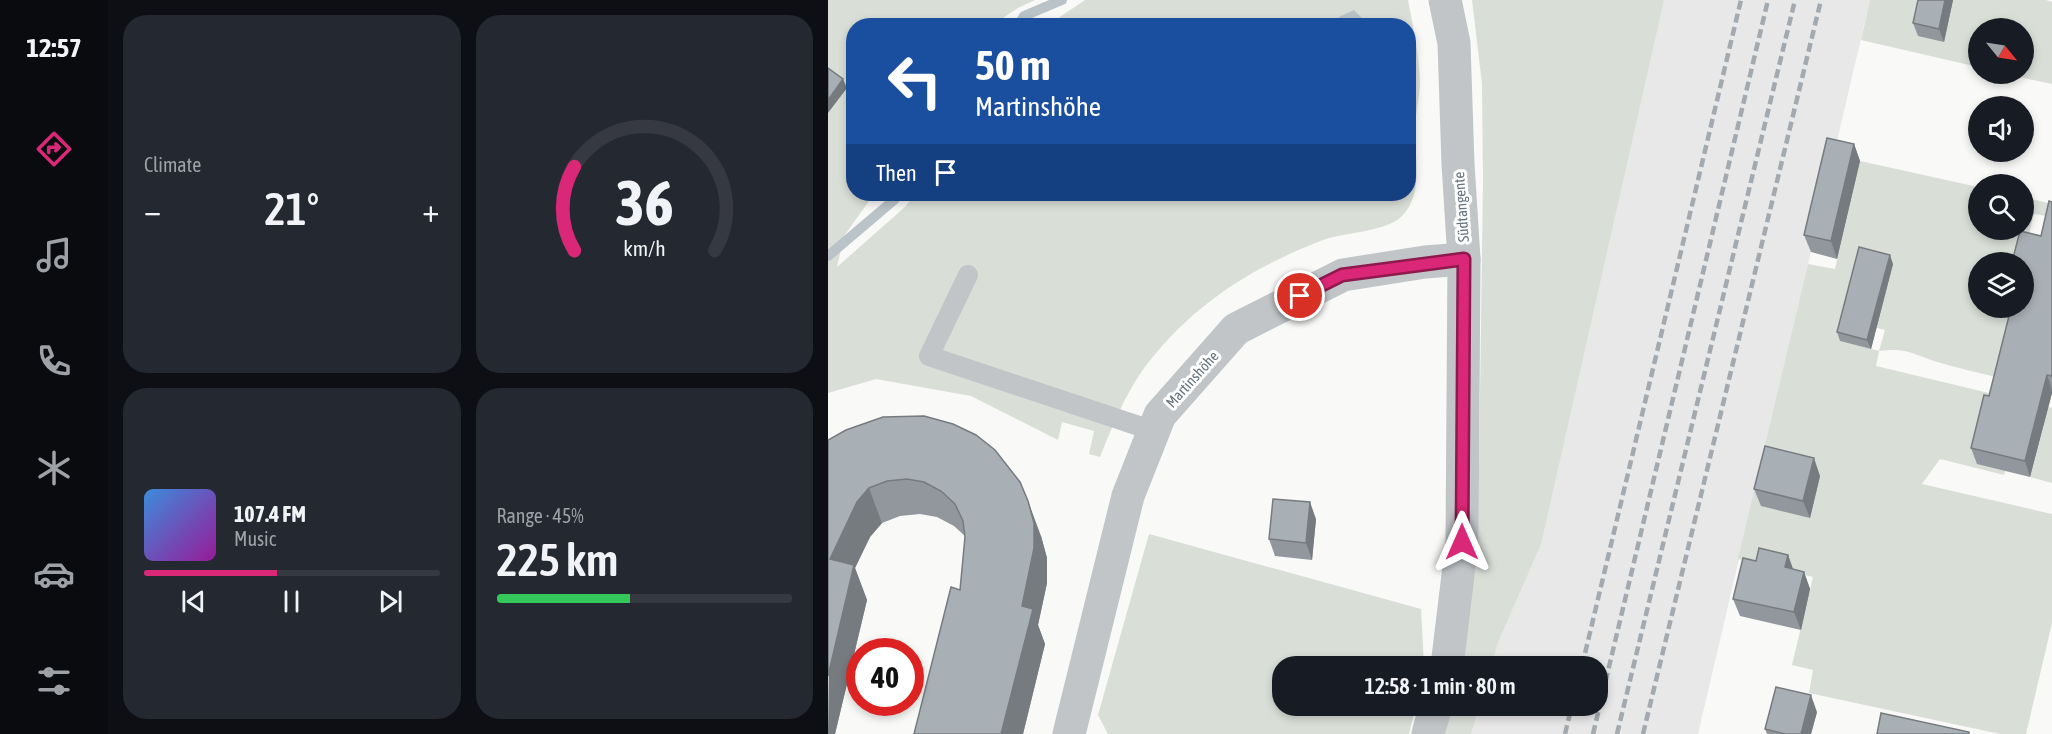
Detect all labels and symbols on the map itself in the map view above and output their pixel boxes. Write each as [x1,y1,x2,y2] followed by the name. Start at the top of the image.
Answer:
[1968,18,2034,84] north arrow
[1450,171,1472,243] street label: Südtangente
[1274,270,1325,321] pin
[1162,347,1222,411] street label: Martinshöhe
[1430,510,1494,574] position arrow
[846,638,924,716] speed limit sign: 40

